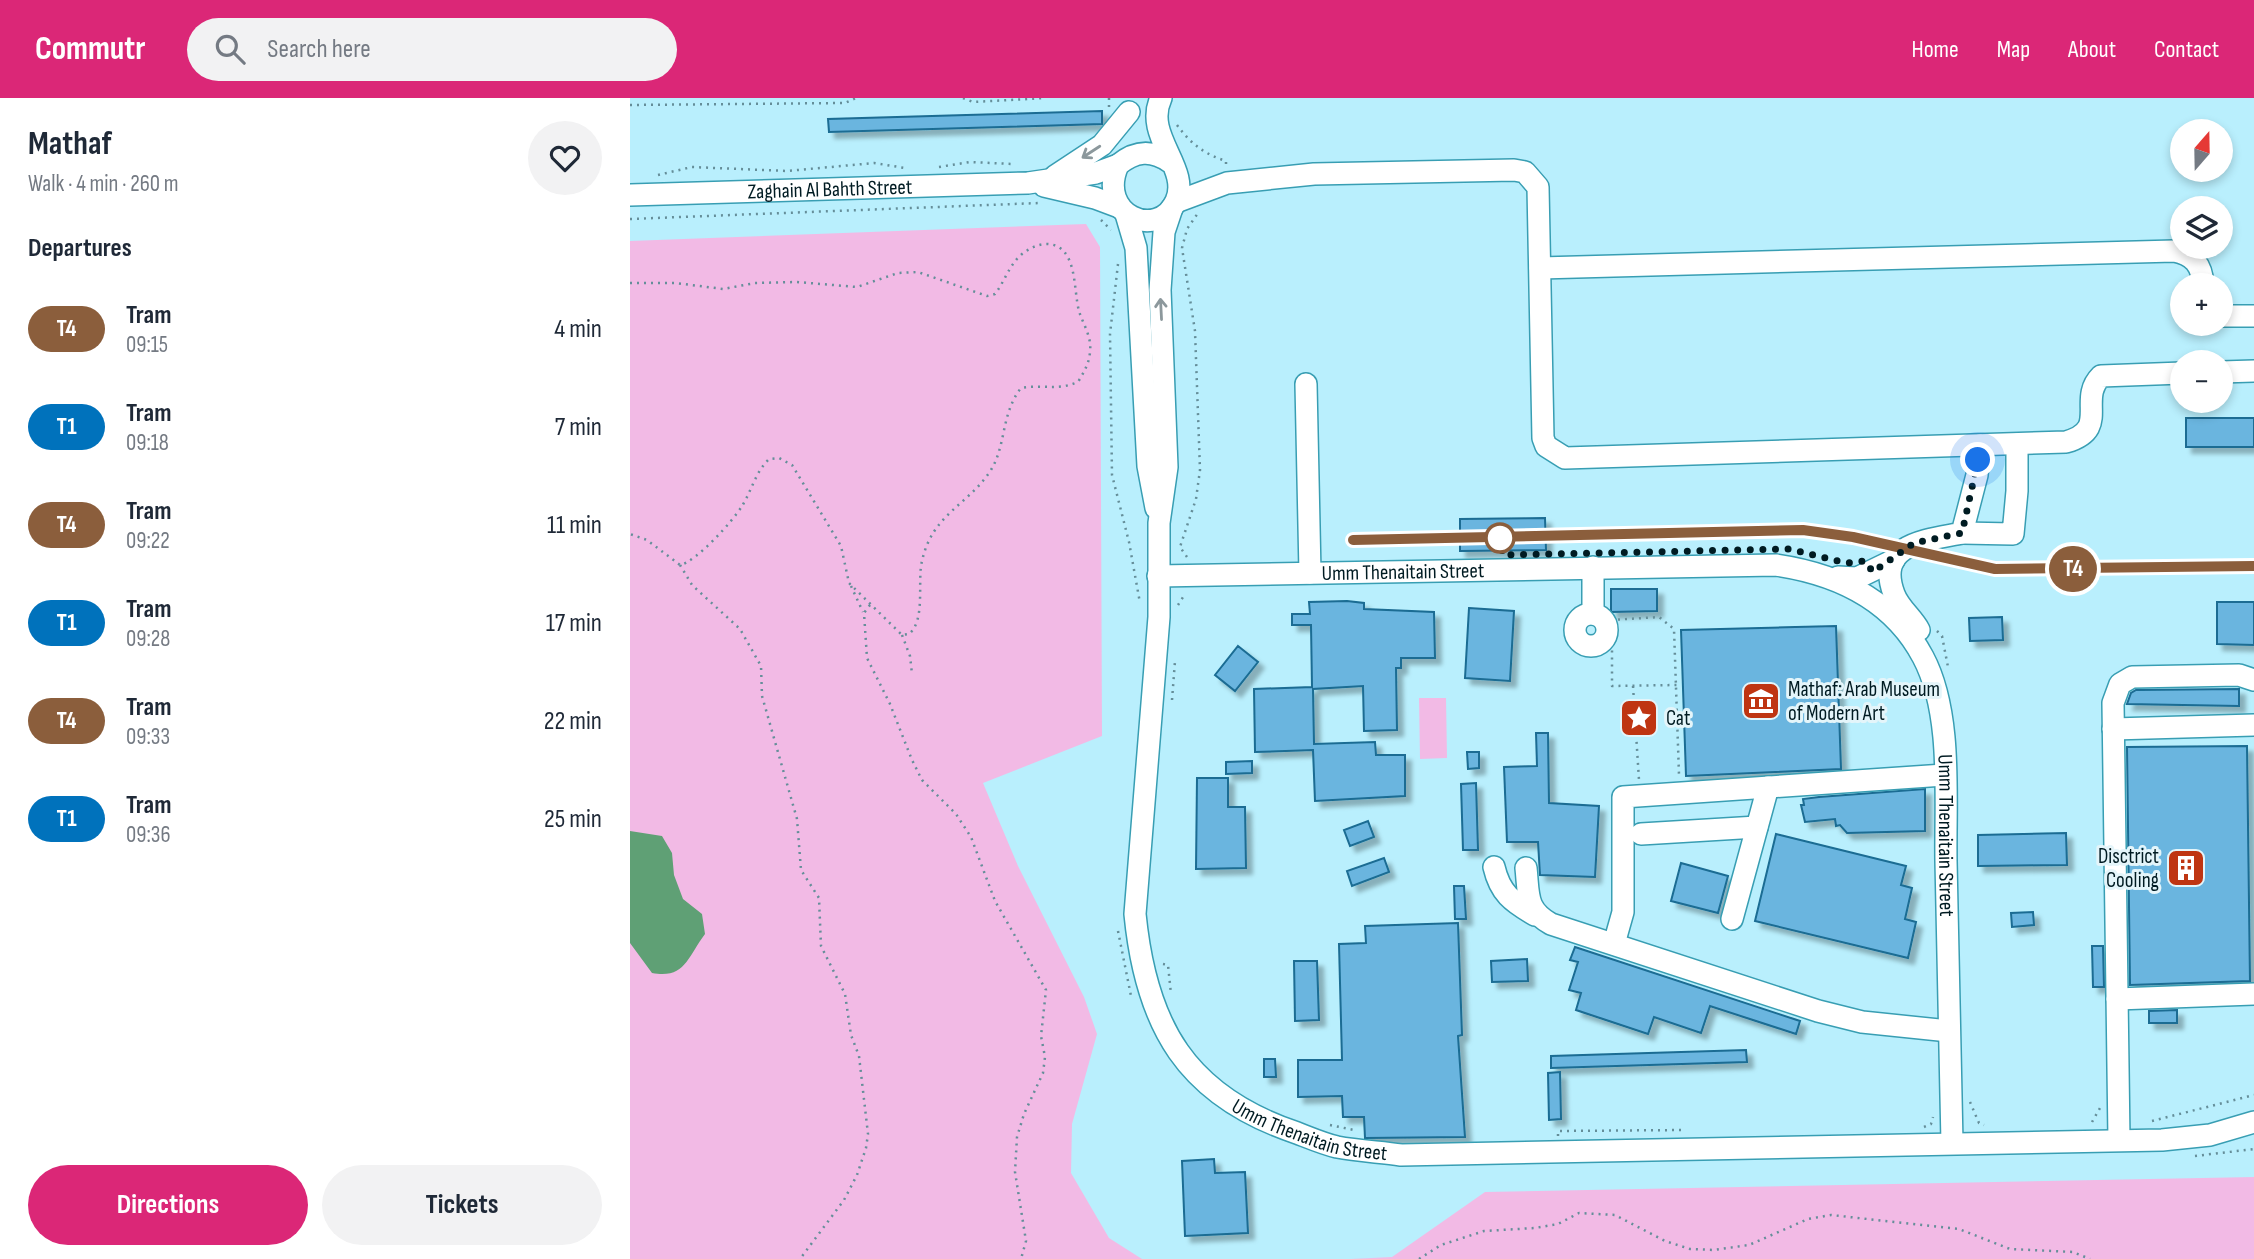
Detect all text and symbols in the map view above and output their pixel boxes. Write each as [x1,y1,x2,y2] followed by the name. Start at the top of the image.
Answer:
[187,18,677,81] search box
[35,29,145,69] text: Commutr
[211,30,249,68] icon: search
[267,34,371,65] text: Search here
[1911,35,1959,64] text: Home
[1997,35,2030,64] text: Map
[2068,35,2116,64] text: About
[2154,35,2219,64] text: Contact
[2170,119,2233,182] north arrow
[2170,119,2233,413] map controls
[528,121,602,195] button: heart
[28,124,112,164] text: Mathaf
[1082,145,1102,159] one-way arrow
[28,170,178,198] text: Walk · 4 min · 260 m
[747,174,913,204] street label: Zaghain Al Bahth Street
[2170,196,2233,259] button: layers
[28,233,132,264] text: Departures
[2170,273,2233,336] button: +
[1154,298,1167,321] one-way arrow
[126,300,171,331] text: Tram
[56,314,77,343] text: T4
[554,314,602,345] text: 4 min
[126,331,168,359] text: 09:15
[2170,350,2233,413] button: −
[126,398,171,429] text: Tram
[56,412,77,441] text: T1
[555,412,602,443] text: 7 min
[126,429,169,457] text: 09:18
[1960,442,1995,477] your location
[126,496,171,527] text: Tram
[56,510,77,539] text: T4
[547,510,602,541] text: 11 min
[1485,523,1515,553] unlabelled marker
[126,527,170,555] text: 09:22
[2042,546,2104,592] line badge: T4
[2063,554,2083,583] text: T4
[1321,558,1484,586] street label: Umm Thenaitain Street
[126,594,171,625] text: Tram
[56,608,77,637] text: T1
[546,608,602,639] text: 17 min
[126,625,170,653] text: 09:28
[1788,677,1940,726] place label: Mathaf: Arab Museum of Modern Art
[1740,680,1782,722] museum icon: Mathaf: Arab Museum of Modern Art
[126,692,171,723] text: Tram
[1618,697,1660,739] place icon: Cat
[56,706,77,735] text: T4
[544,706,602,737] text: 22 min
[1666,706,1690,731] place label: Cat
[126,723,170,751] text: 09:33
[1933,754,1960,917] street label: Umm Thenaitain Street
[126,790,171,821] text: Tram
[56,804,77,833] text: T1
[544,804,602,835] text: 25 min
[126,821,170,849] text: 09:36
[2098,844,2159,893] place label: Disctrict Cooling
[2165,847,2207,889] building icon: Disctrict Cooling
[1227,1093,1389,1166] street label: Umm Thenaitain Street
[28,1165,308,1245] button: Directions
[322,1165,602,1245] button: Tickets

